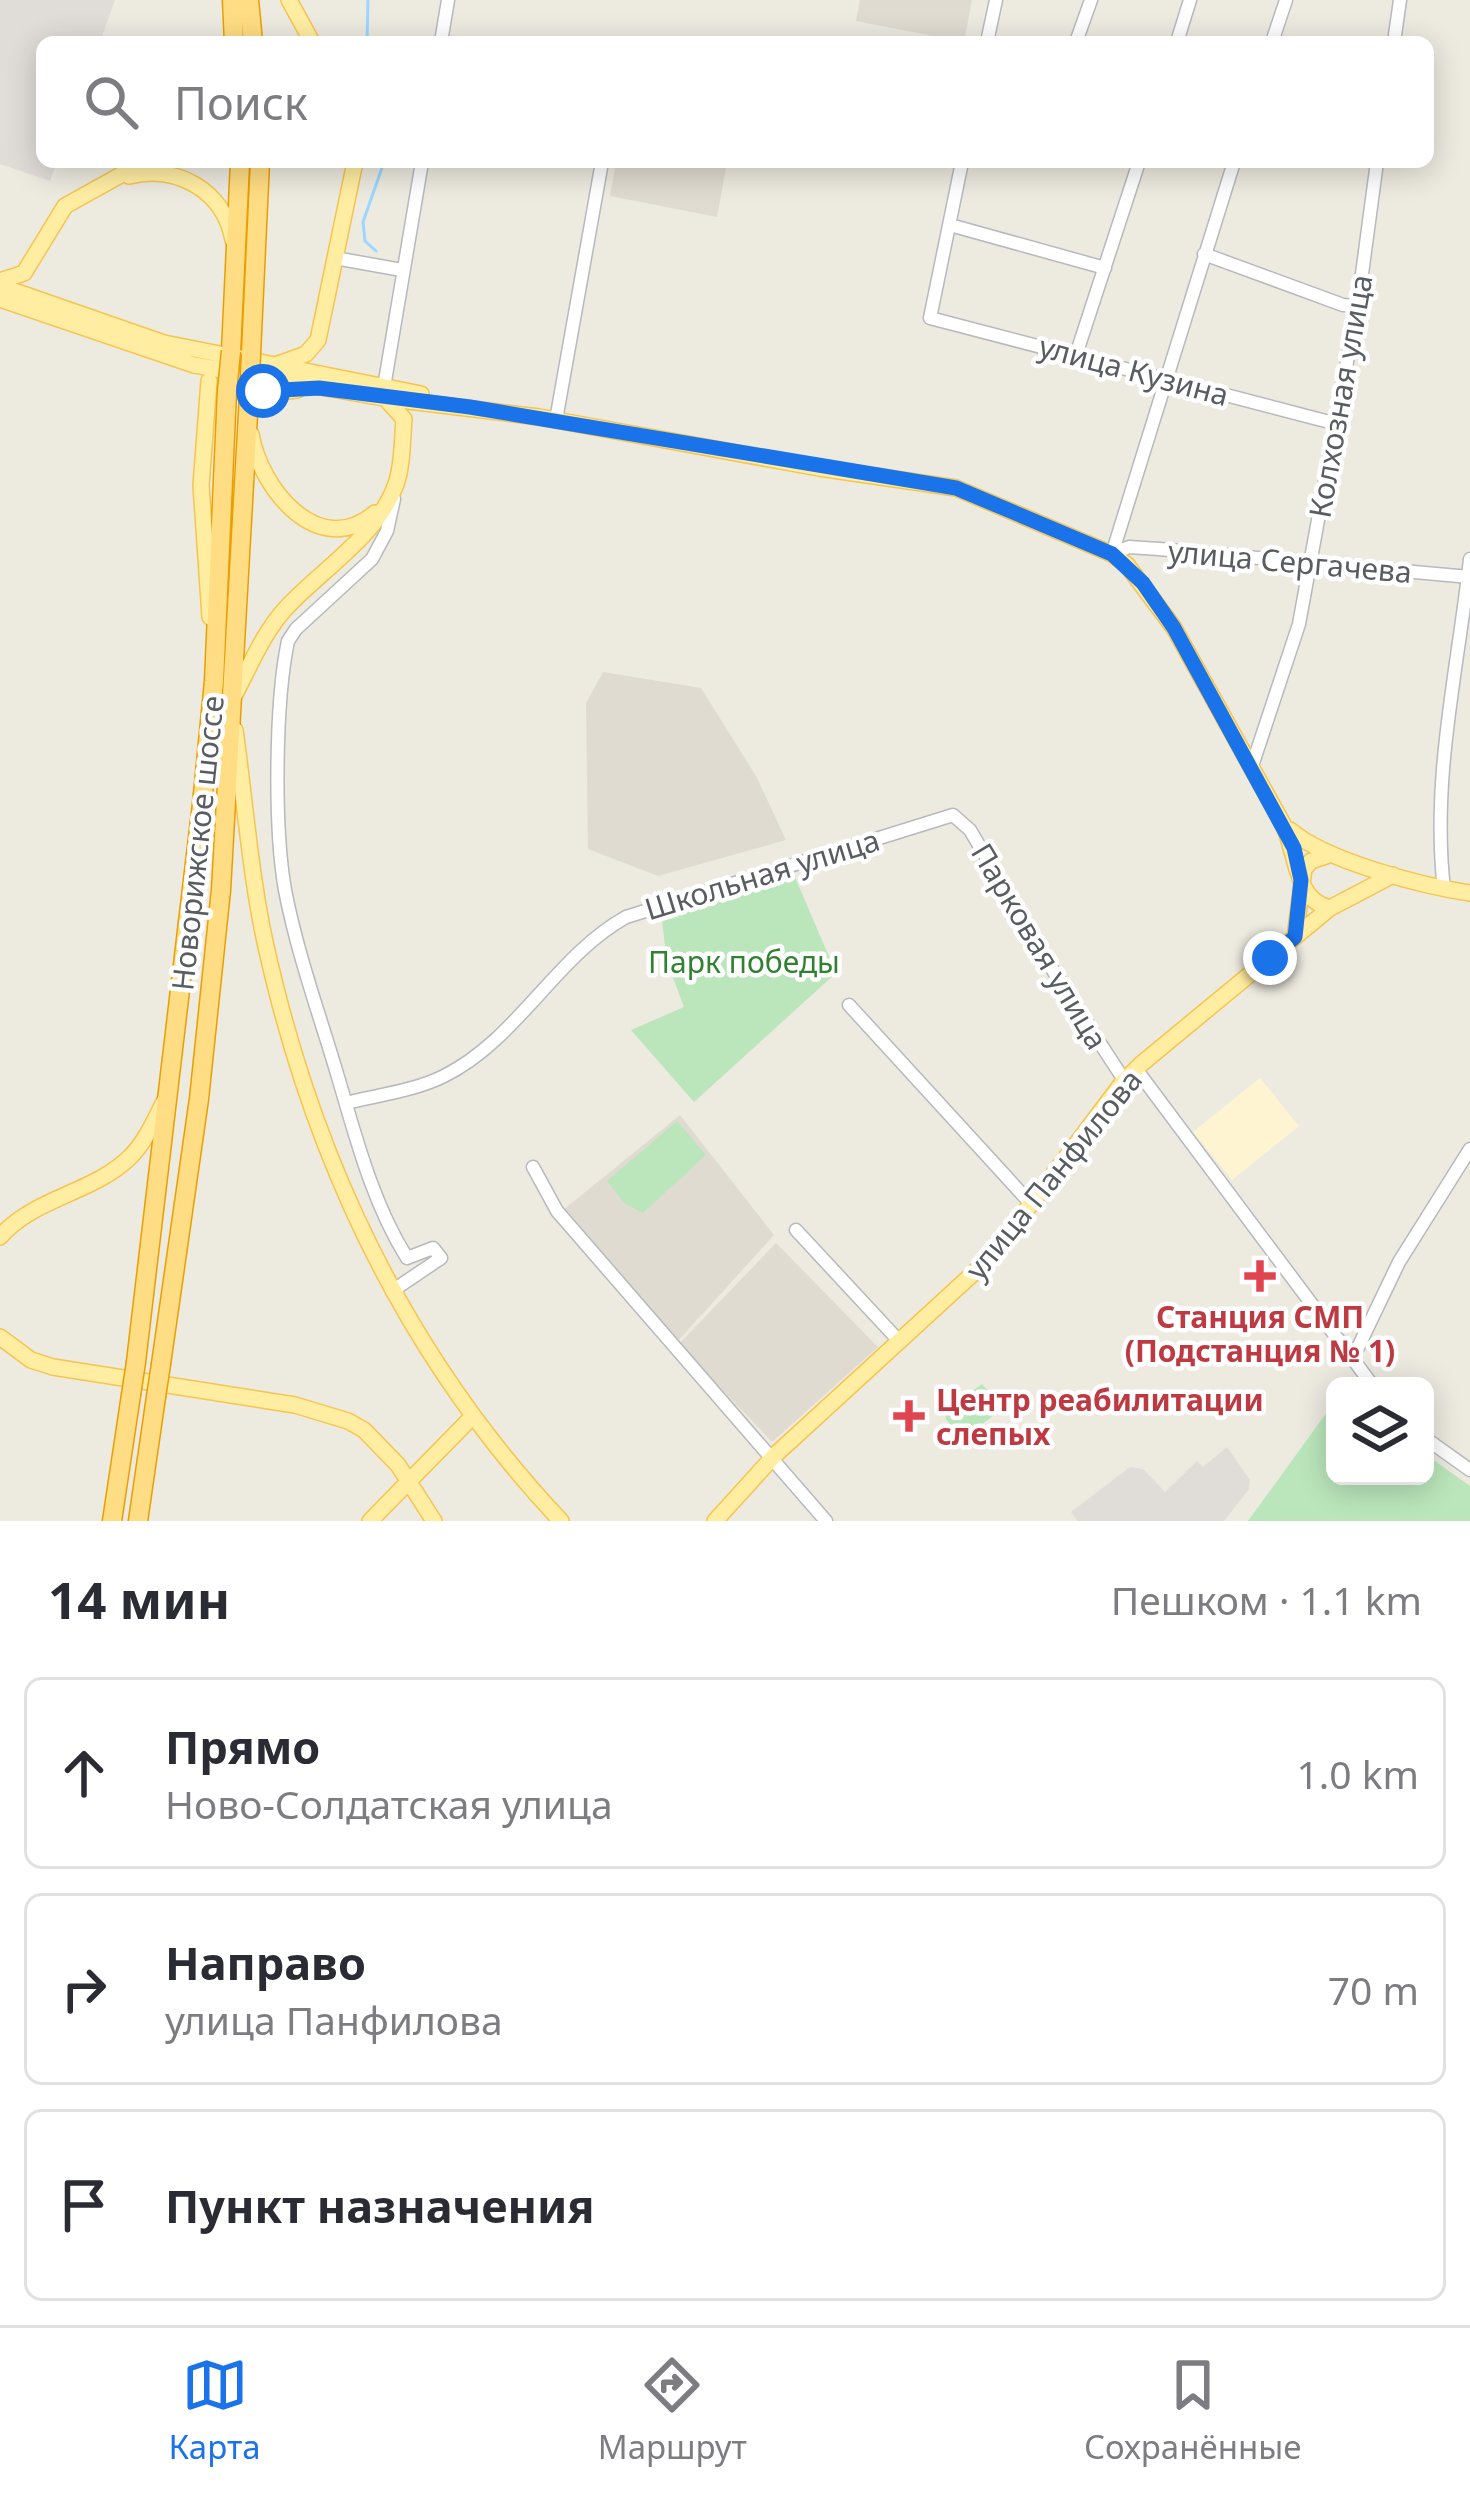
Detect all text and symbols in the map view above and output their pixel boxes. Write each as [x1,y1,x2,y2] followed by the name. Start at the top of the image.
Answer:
[36,36,1434,168] search box
[78,69,144,135] icon: search
[174,72,308,133] text: Поиск
[1298,271,1382,521] street label: Колхозная улица
[1035,325,1233,415] street label: улица Кузина
[236,364,290,418] route start
[1166,530,1414,592] street label: улица Сергачева
[161,694,233,992] street label: Новорижское шоссе
[640,819,884,929] street label: Школьная улица
[962,835,1118,1057] street label: Парковая улица
[1243,931,1297,985] route end
[648,941,840,982] park label: Парк победы
[955,1060,1151,1288] street label: улица Панфилова
[1244,1260,1276,1292] marker: Станция СМП (Подстанция № 1)
[1125,1296,1395,1371] place label: Станция СМП (Подстанция № 1)
[1326,1377,1434,1485] map controls
[1326,1377,1434,1485] button: layers
[936,1379,1264,1454] place label: Центр реабилитации слепых
[893,1400,925,1432] marker: Центр реабилитации слепых
[48,1564,230,1634] text: 14 мин
[1111,1573,1422,1626] text: Пешком · 1.1 km
[165,1716,320,1777] text: Прямо
[51,1740,117,1806] icon: ahead
[1297,1747,1419,1800] text: 1.0 km
[165,1777,613,1830] text: Ново-Солдатская улица
[165,1932,366,1993] text: Направо
[51,1956,117,2022] icon: right
[1328,1963,1419,2016] text: 70 m
[165,1993,503,2046] text: улица Панфилова
[51,2172,117,2238] icon: arrive
[165,2175,595,2236] text: Пункт назначения
[169,2352,261,2469] tab: Карта
[598,2352,747,2469] tab: Маршрут
[1084,2352,1301,2469] tab: Сохранённые

